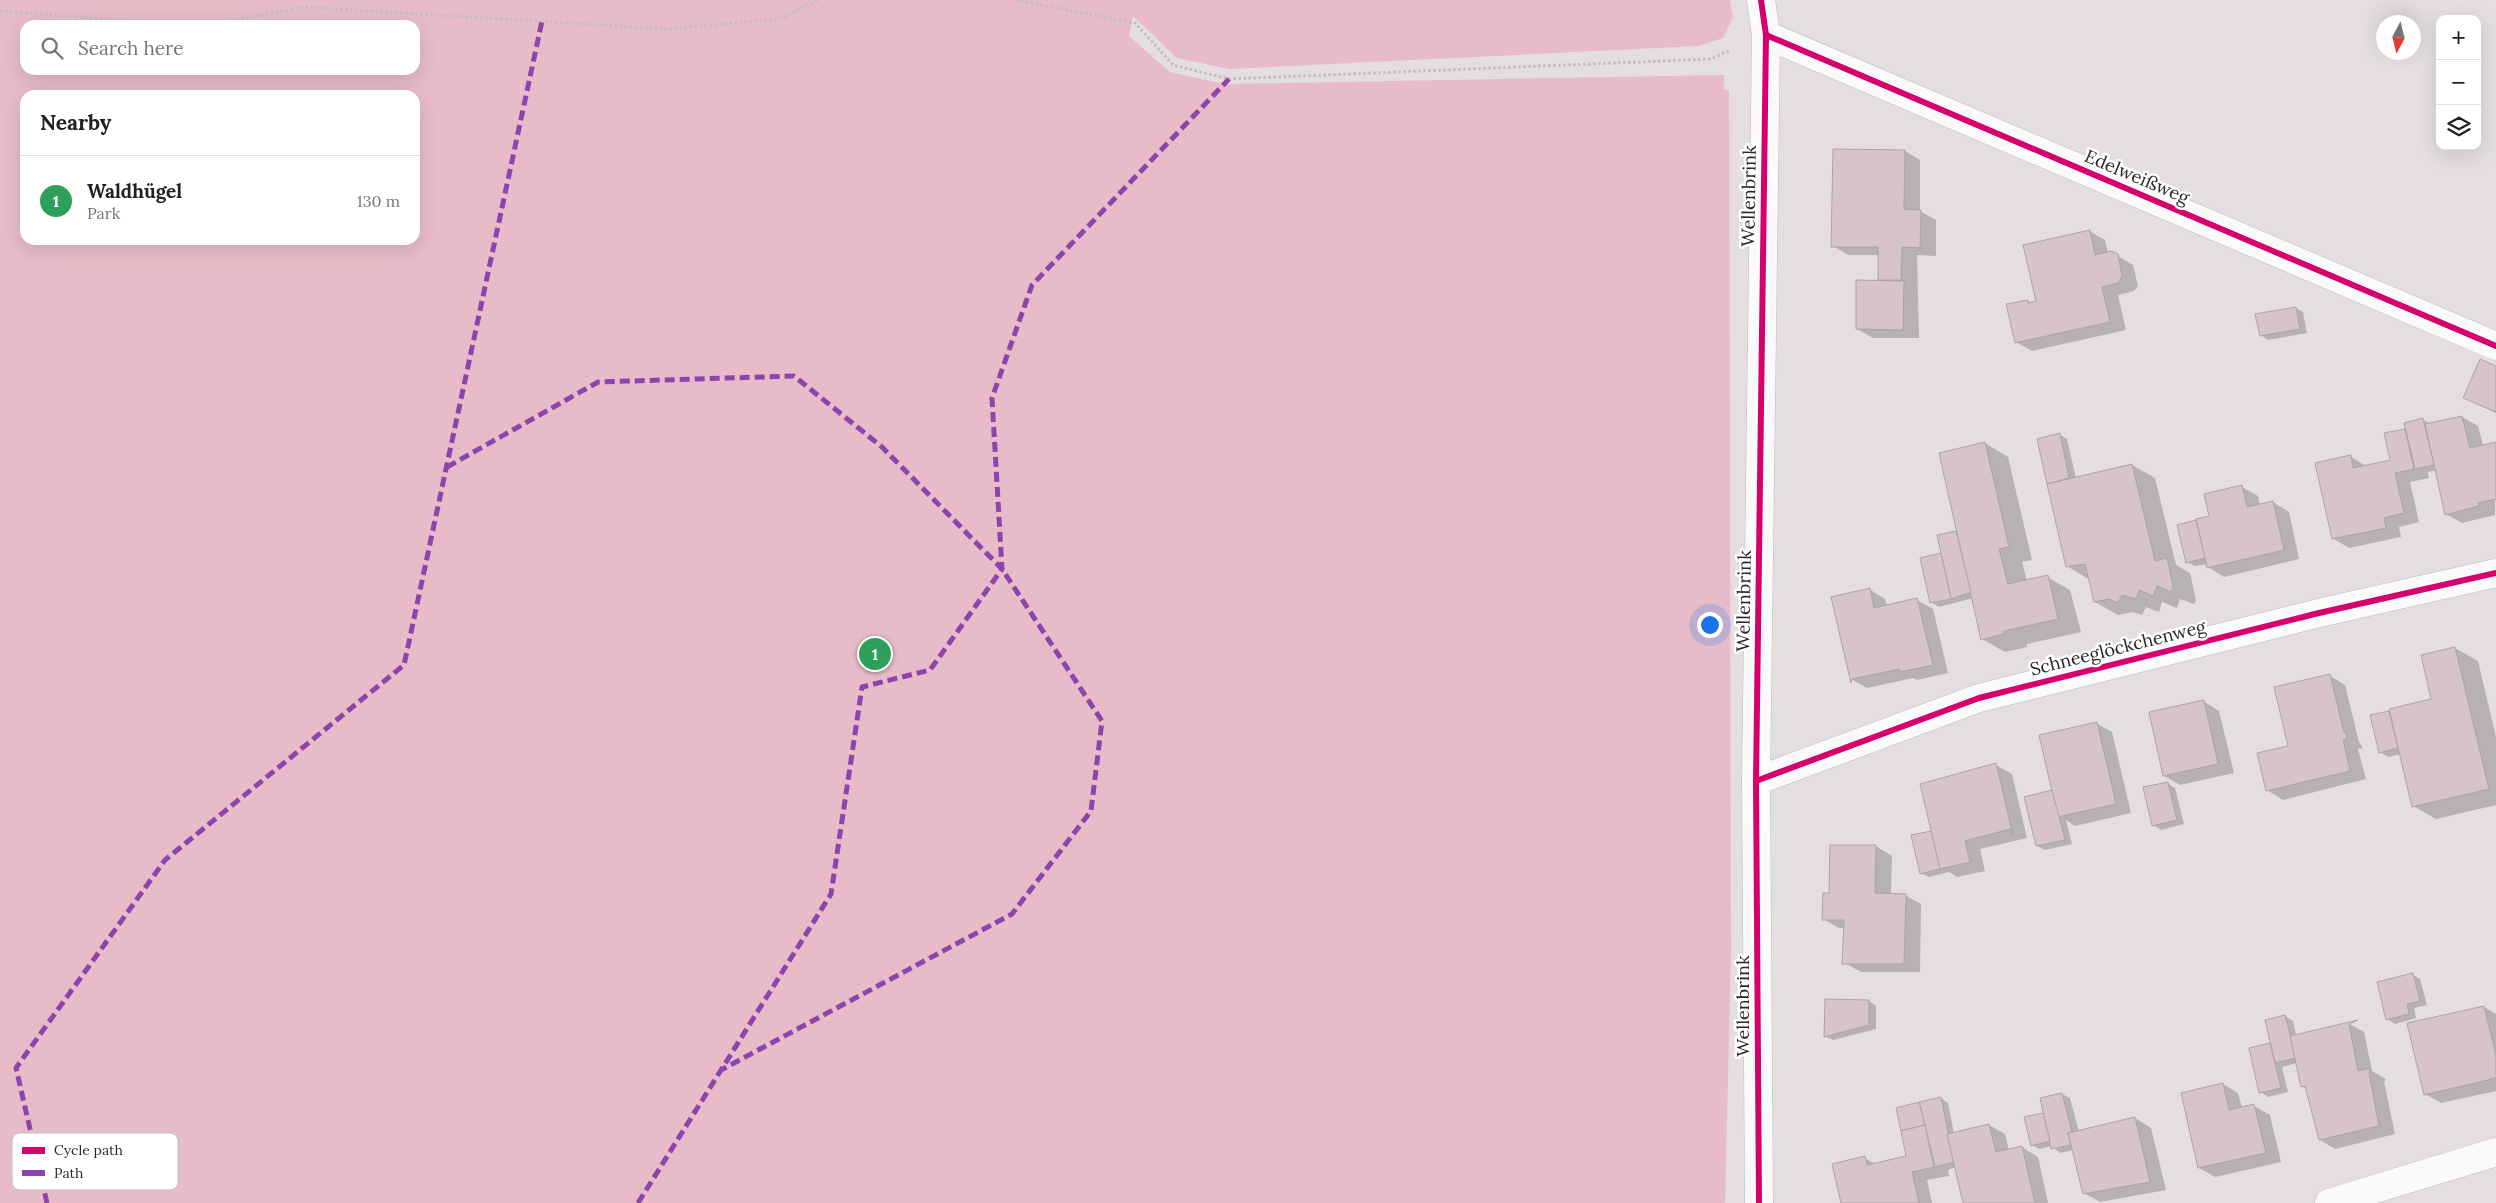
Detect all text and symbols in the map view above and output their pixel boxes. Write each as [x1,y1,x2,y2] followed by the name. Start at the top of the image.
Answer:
[2376,15,2421,60] north arrow
[2436,15,2481,150] map controls
[2436,15,2481,60] button: +
[20,20,420,75] search box
[38,34,66,62] icon: search
[78,36,184,60] text: Search here
[2436,60,2481,105] button: −
[2436,105,2481,150] button: layers
[40,109,111,136] text: Nearby
[2081,144,2194,209] street label: Edelweißweg
[1736,145,1761,247] street label: Wellenbrink
[87,179,182,203] text: Waldhügel
[53,191,59,211] text: 1
[357,191,400,211] text: 130 m
[87,203,120,223] text: Park
[1731,550,1756,652] street label: Wellenbrink
[1697,612,1723,638] your location
[2028,614,2209,681] street label: Schneeglöckchenweg
[859,635,891,673] pin: 1
[1731,955,1754,1057] street label: Wellenbrink
[12,1133,178,1190] legend
[54,1141,123,1159] text: Cycle path
[54,1164,83,1182] text: Path

